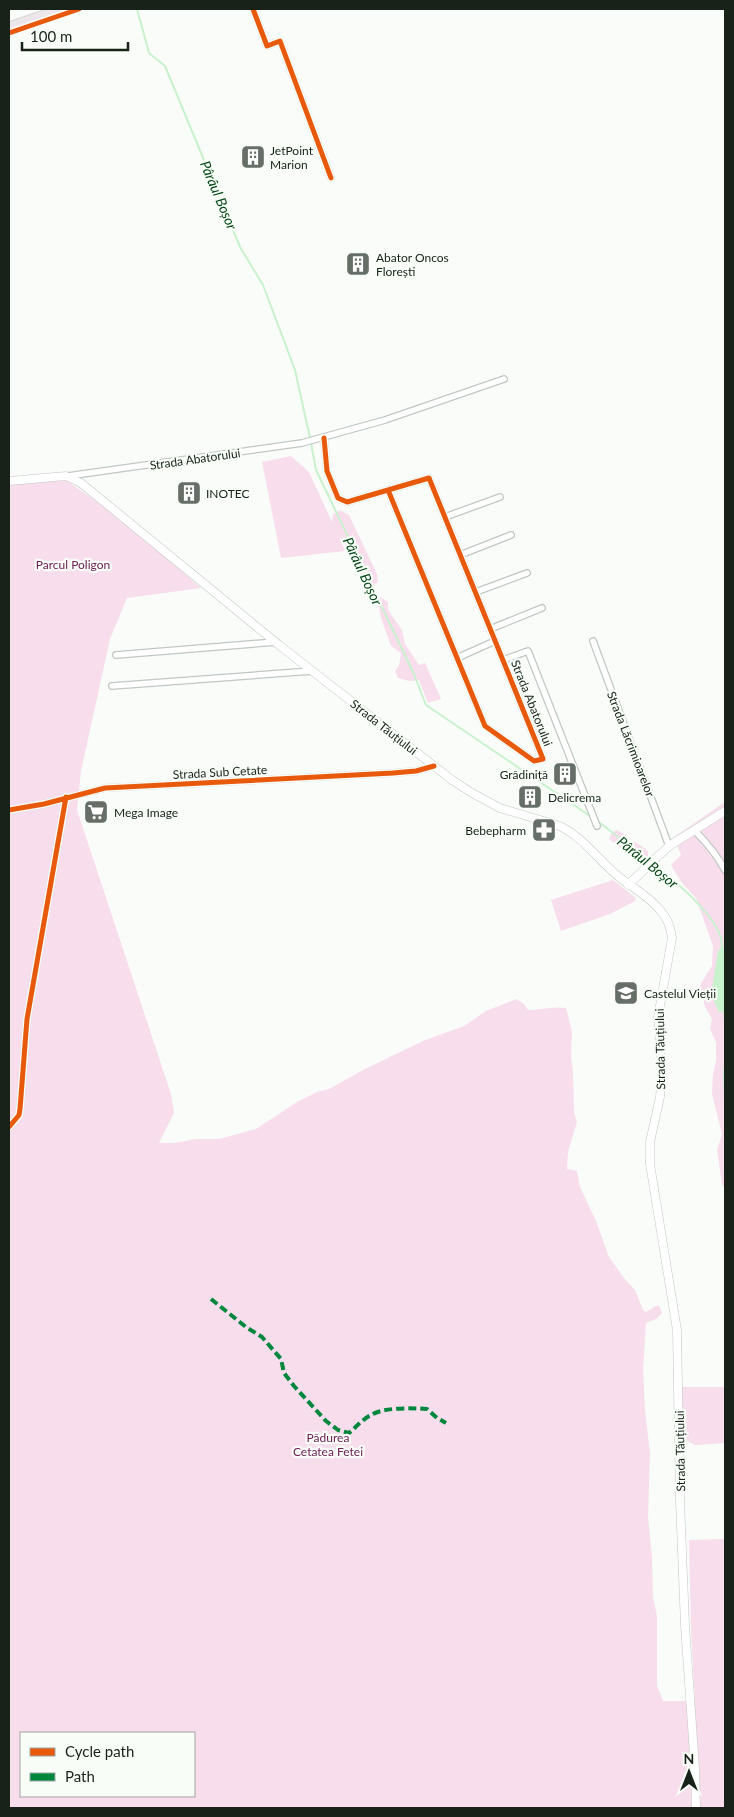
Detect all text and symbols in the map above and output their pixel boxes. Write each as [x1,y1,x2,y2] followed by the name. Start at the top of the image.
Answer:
[22,20,129,52] scale bar
[30,27,72,45] text: 100 m
[270,143,314,172] place label: JetPoint Marion
[240,144,266,170] building icon: JetPoint Marion
[197,158,241,232] water label: Pârâul Boșor
[376,250,449,279] place label: Abator Oncos Florești
[345,251,371,277] building icon: Abator Oncos Florești
[149,445,241,473] street label: Strada Abatorului
[176,480,202,506] building icon: INOTEC
[206,486,250,501] place label: INOTEC
[340,534,386,608] water label: Pârâul Boșor
[36,557,110,572] park label: Parcul Poligon
[508,658,556,748] street label: Strada Abatorului
[604,689,658,799] street label: Strada Lăcrimioarelor
[347,696,421,758] street label: Strada Tăuțiului
[552,761,578,787] building icon: Grădiniță
[172,762,268,782] street label: Strada Sub Cetate
[500,767,548,782] place label: Grădiniță
[517,784,543,810] building icon: Delicrema
[548,790,601,805] place label: Delicrema
[83,799,109,825] supermarket icon: Mega Image
[114,805,178,820] place label: Mega Image
[531,817,557,843] pharmacy icon: Bebepharm
[465,823,526,838] place label: Bebepharm
[614,832,682,892] water label: Pârâul Boșor
[613,980,639,1006] school or university icon: Castelul Vieții
[644,986,716,1001] place label: Castelul Vieții
[652,1008,668,1090] street label: Strada Tăuțiului
[672,1410,688,1492] street label: Strada Tăuțiului
[293,1430,363,1459] park label: Pădurea Cetatea Fetei
[20,1732,195,1797] legend
[65,1742,134,1760] text: Cycle path
[664,1747,714,1797] north arrow
[684,1750,694,1767] text: N
[65,1767,95,1785] text: Path

